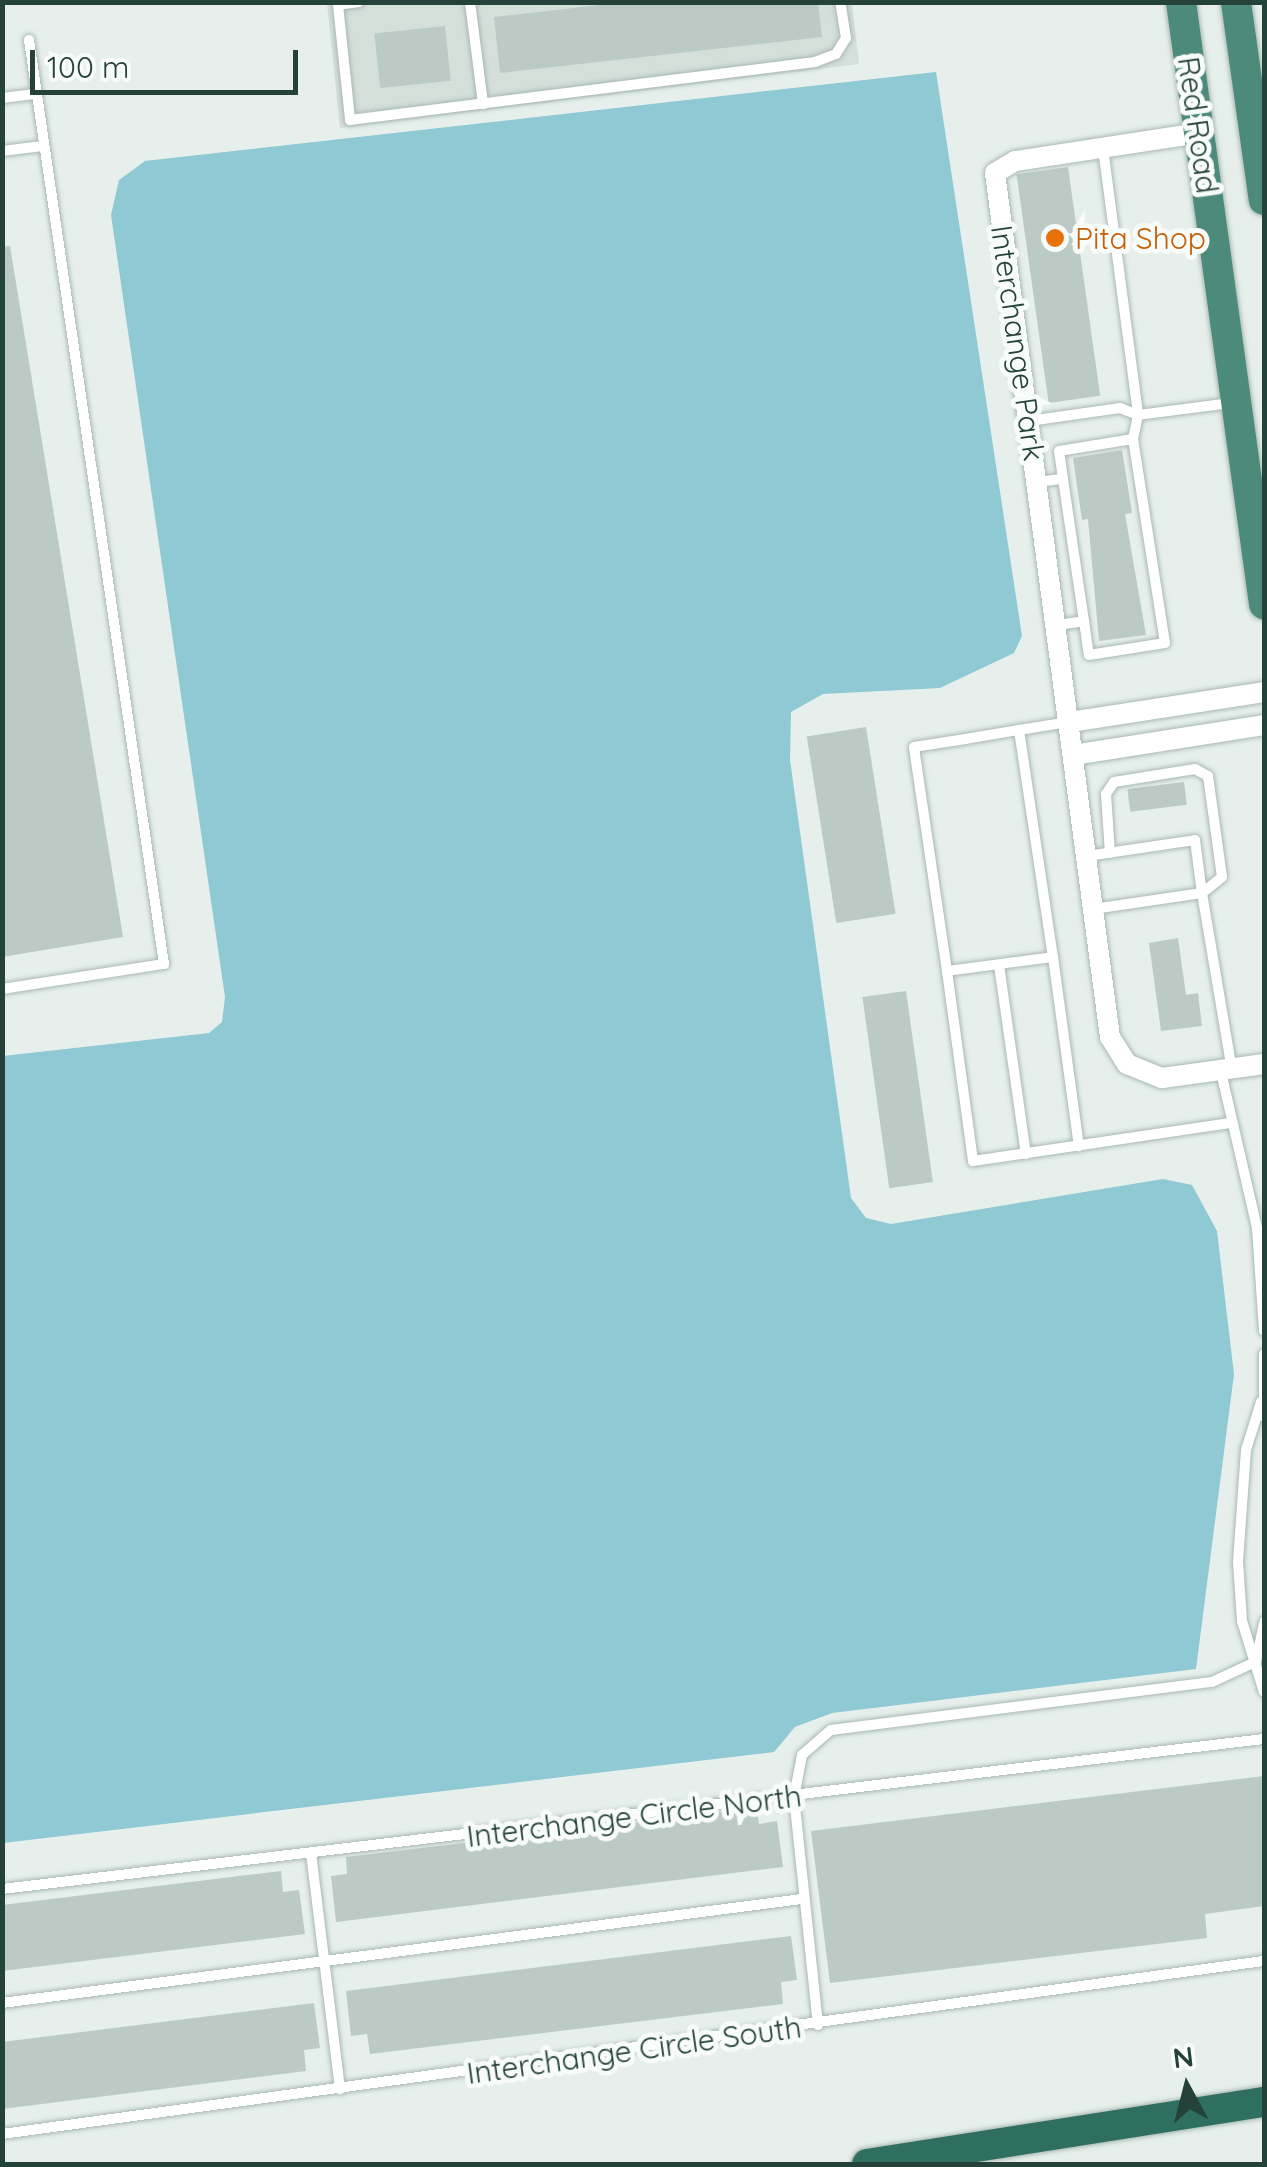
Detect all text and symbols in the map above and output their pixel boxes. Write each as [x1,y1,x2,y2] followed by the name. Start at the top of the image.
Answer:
[35,30,302,92] scale bar
[47,48,129,86] text: 100 m
[1171,54,1225,196] street label: Red Road
[1075,220,1206,256] place label: Pita Shop
[984,223,1052,463] street label: Interchange Park
[1044,227,1066,249] marker: Pita Shop
[465,1778,803,1854] street label: Interchange Circle North
[464,2009,804,2091] street label: Interchange Circle South
[1137,2037,1237,2137] north arrow
[1171,2038,1196,2075] text: N

